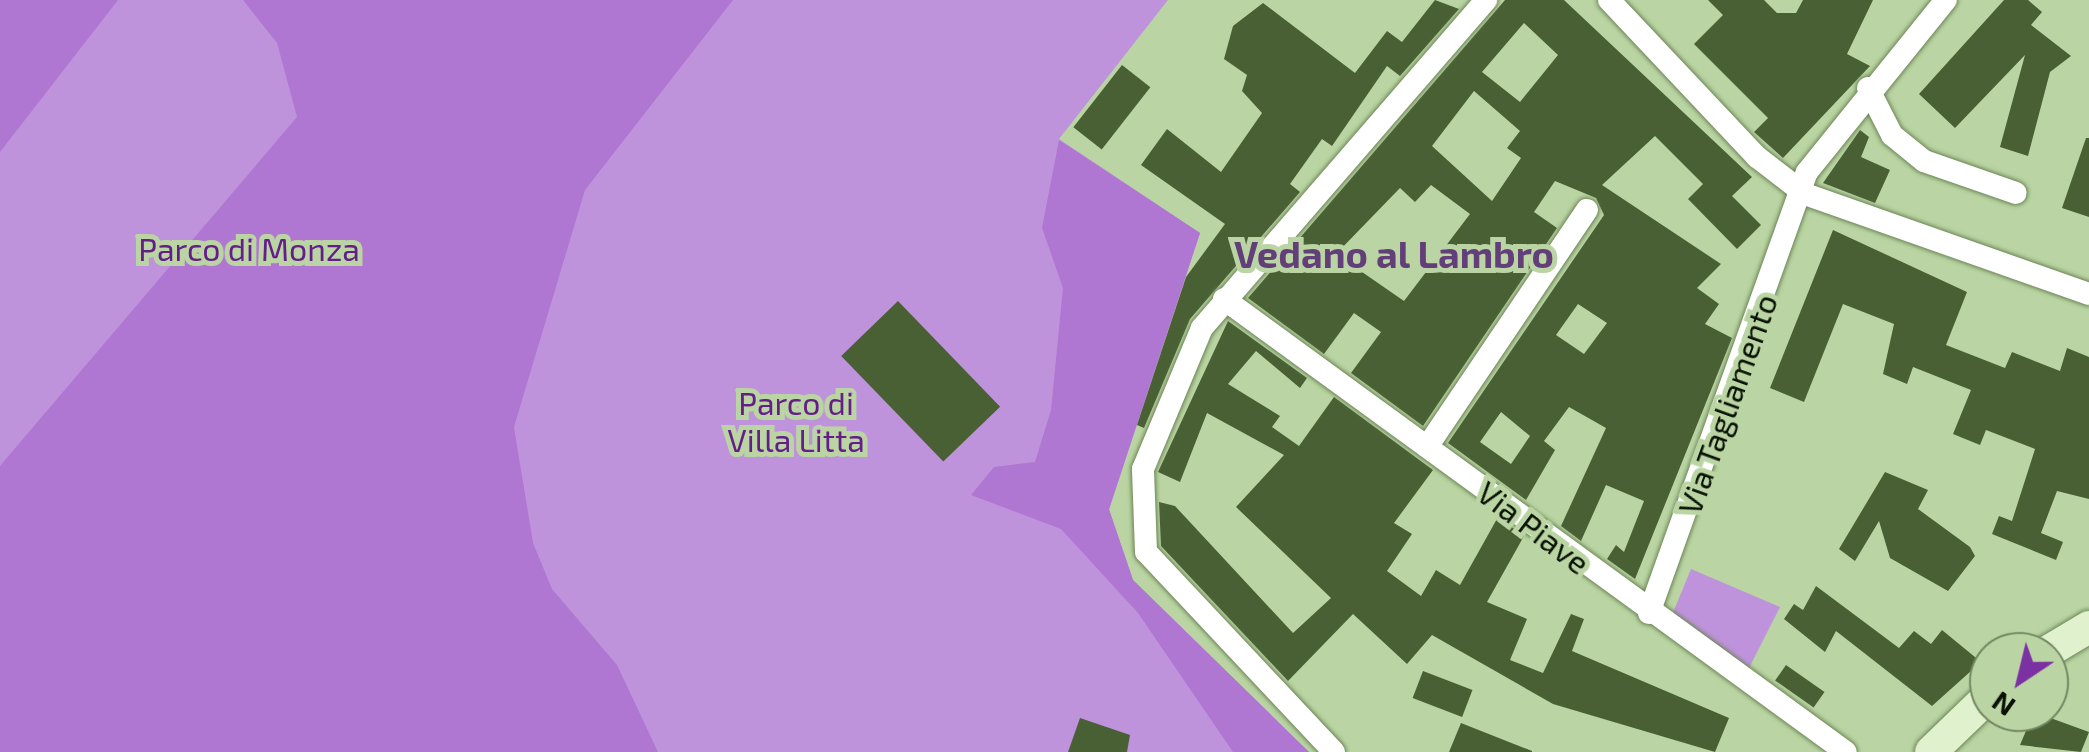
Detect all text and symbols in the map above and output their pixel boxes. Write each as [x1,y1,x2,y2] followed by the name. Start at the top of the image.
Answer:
[138,229,360,267] park label: Parco di Monza
[1234,231,1554,277] district label: Vedano al Lambro
[1669,288,1785,520] street label: Via Tagliamento
[727,384,865,459] park label: Parco di Villa Litta
[1470,472,1598,582] street label: Via Piave
[1969,632,2069,732] north arrow
[1985,685,2021,725] text: N

